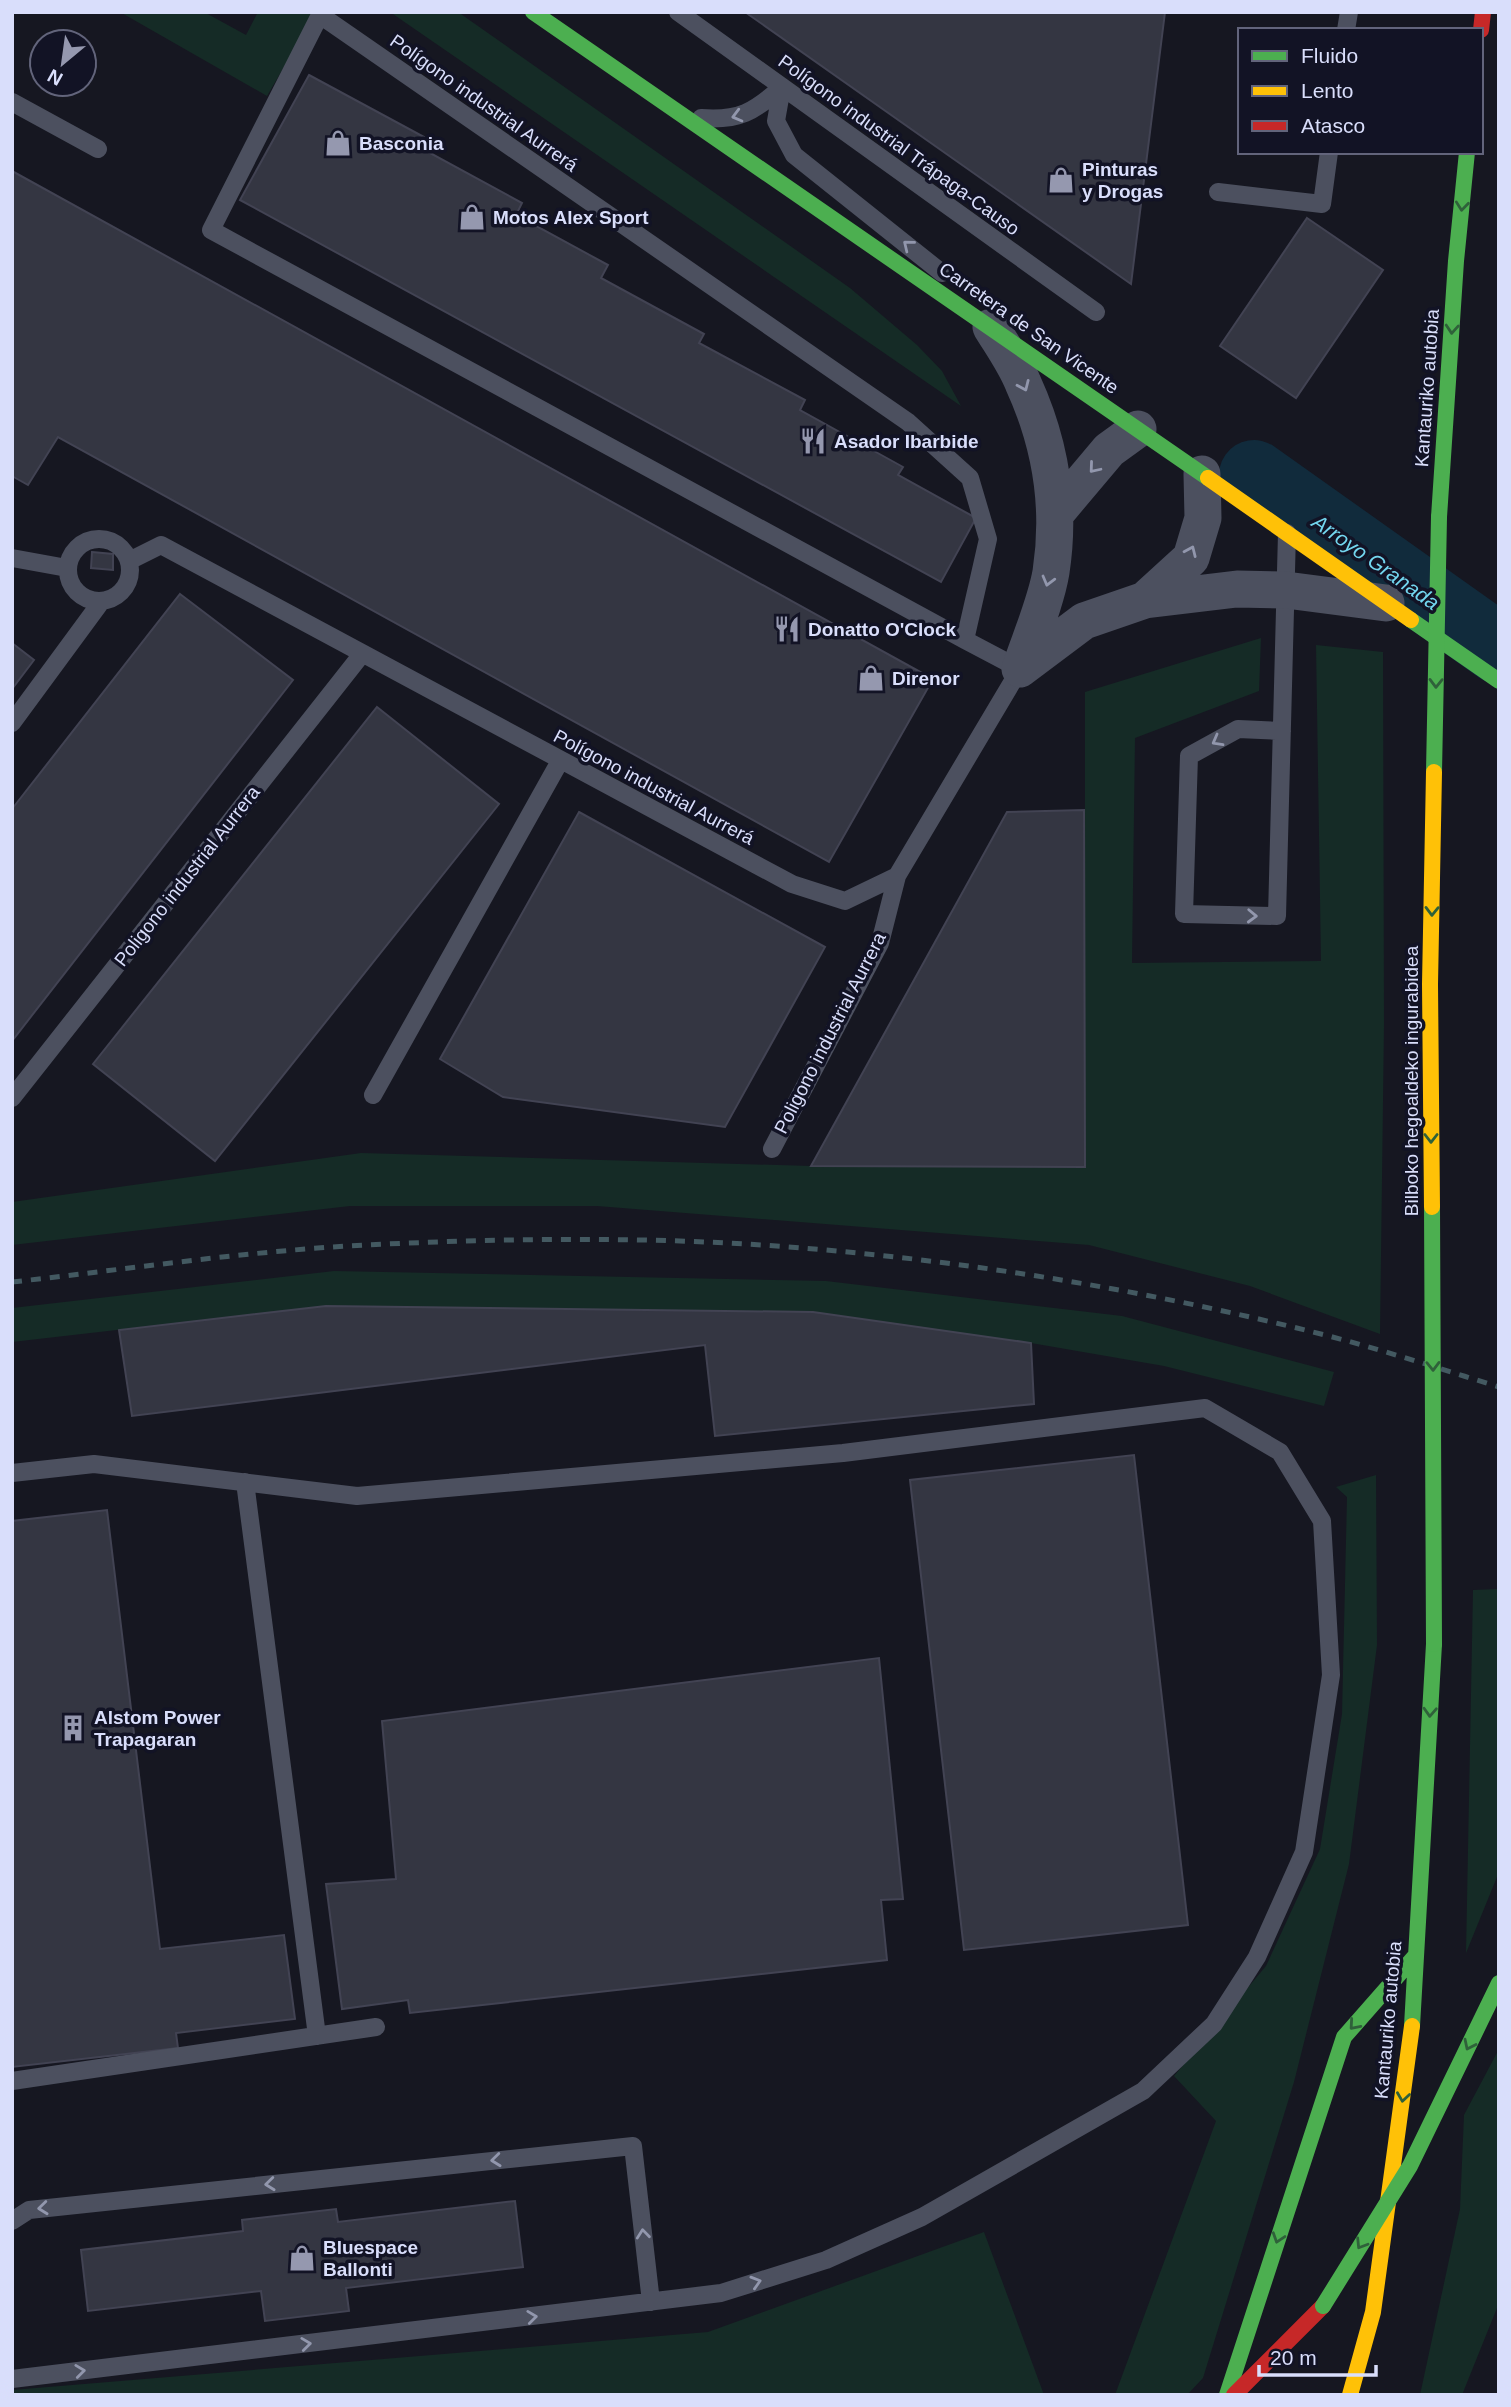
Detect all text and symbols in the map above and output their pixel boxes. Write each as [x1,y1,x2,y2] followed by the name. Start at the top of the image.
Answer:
[28,28,98,98] north arrow
[1238,28,1483,154] legend
[386,30,582,176] street label: Polígono industrial Aurrerá
[1301,44,1358,67] text: Fluido
[774,51,1024,239] street label: Polígono industrial Trápaga-Causo
[44,65,66,90] text: N
[1301,79,1354,102] text: Lento
[731,108,743,122] one-way arrow
[1301,114,1365,137] text: Atasco
[323,128,353,158] shop icon: Basconia
[359,133,444,154] place label: Basconia
[1082,159,1163,202] place label: Pinturas y Drogas
[1046,165,1076,195] shop icon: Pinturas y Drogas
[1454,201,1469,212] one-way arrow
[457,202,487,232] shop icon: Motos Alex Sport
[493,207,649,228] place label: Motos Alex Sport
[904,240,916,253] one-way arrow
[935,258,1123,398] street label: Carretera de San Vicente
[1411,308,1443,468] street label: Kantauriko autobia
[1445,324,1460,335] one-way arrow
[1016,379,1030,391] one-way arrow
[798,426,828,456] restaurant icon: Asador Ibarbide
[834,431,979,452] place label: Asador Ibarbide
[1090,459,1102,472] one-way arrow
[1307,509,1444,614] water label: Arroyo Granada
[1183,546,1197,559] one-way arrow
[1041,574,1056,586] one-way arrow
[772,614,802,644] restaurant icon: Donatto O'Clock
[808,619,957,640] place label: Donatto O'Clock
[856,663,886,693] shop icon: Direnor
[892,668,960,689] place label: Direnor
[1428,679,1444,689] one-way arrow
[550,725,758,849] street label: Polígono industrial Aurrerá
[1211,732,1224,746] one-way arrow
[110,781,264,970] street label: Poligono industrial Aurrera
[1424,906,1440,917] one-way arrow
[1247,908,1258,923] one-way arrow
[770,929,890,1137] street label: Poligono industrial Aurrera
[1401,945,1422,1216] street label: Bilboko hegoaldeko ingurabidea
[1423,1134,1439,1144] one-way arrow
[1425,1361,1441,1372] one-way arrow
[94,1707,221,1750] place label: Alstom Power Trapagaran
[1422,1707,1437,1718] one-way arrow
[58,1713,88,1743] building icon: Alstom Power Trapagaran
[1371,1940,1405,2100] street label: Kantauriko autobia
[1350,2017,1362,2030] one-way arrow
[1464,2038,1478,2050] one-way arrow
[1396,2091,1411,2102] one-way arrow
[490,2153,502,2168] one-way arrow
[264,2177,276,2192] one-way arrow
[38,2201,49,2216] one-way arrow
[636,2229,651,2240] one-way arrow
[1272,2231,1286,2244] one-way arrow
[323,2237,418,2280] place label: Bluespace Ballonti
[1357,2237,1370,2250] one-way arrow
[287,2243,317,2273] shop icon: Bluespace Ballonti
[749,2276,762,2290] one-way arrow
[526,2309,538,2324] one-way arrow
[1259,2334,1376,2378] scale bar
[300,2336,312,2351] one-way arrow
[1270,2346,1317,2369] text: 20 m
[75,2364,86,2379] one-way arrow

